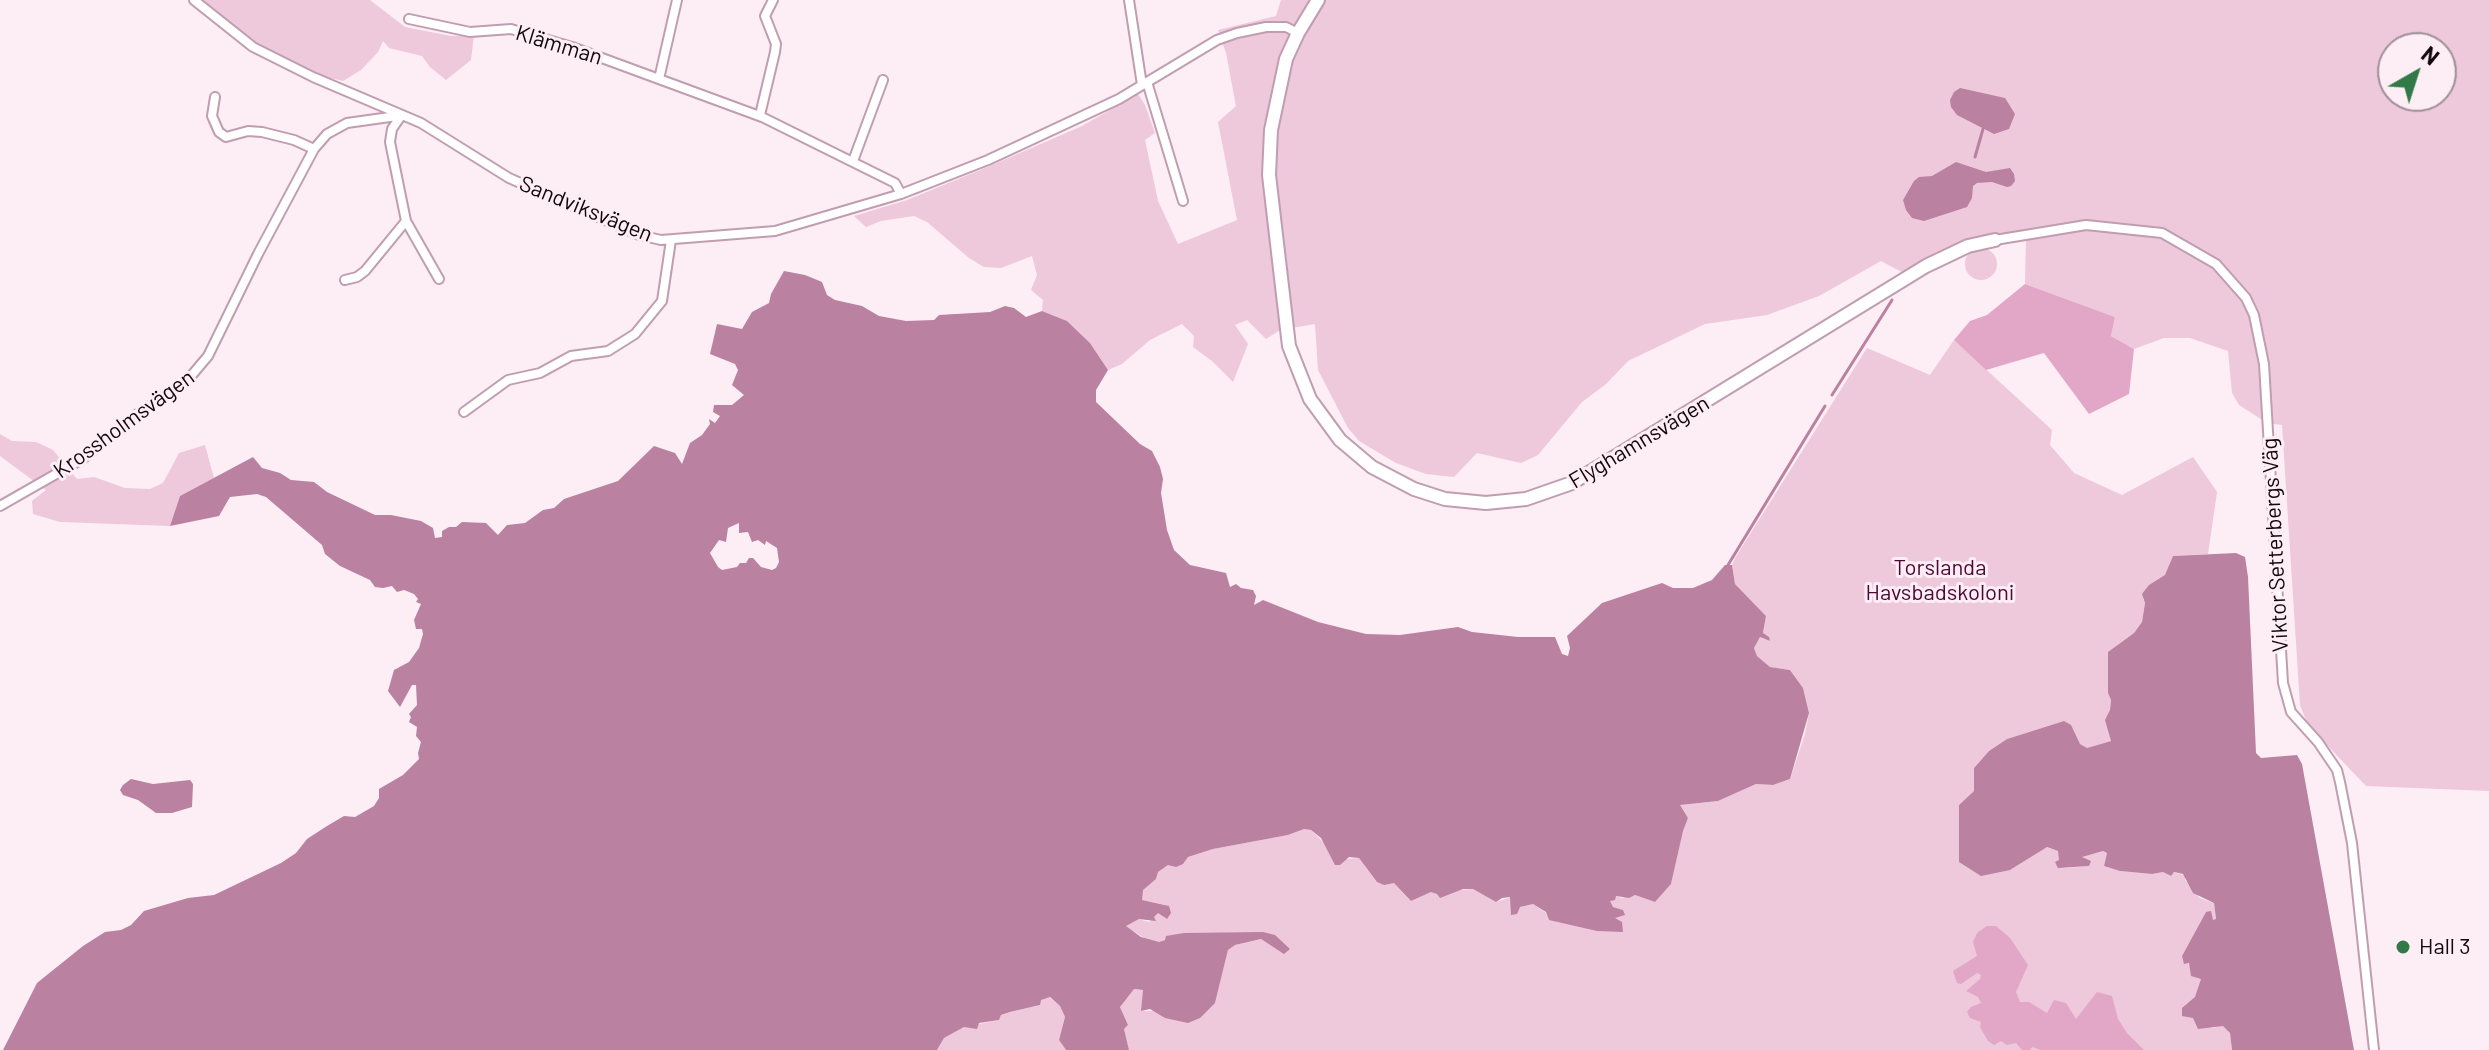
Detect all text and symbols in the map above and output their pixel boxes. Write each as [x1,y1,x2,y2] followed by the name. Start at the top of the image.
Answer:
[512,19,606,71] street label: Klämman
[2377,32,2457,112] north arrow
[2417,40,2445,70] text: N
[515,170,657,248] street label: Sandviksvägen
[48,364,200,484] street label: Krossholmsvägen
[1564,390,1714,494] street label: Flyghamnsvägen
[2256,437,2294,653] street label: Viktor Setterbergs Väg
[1866,555,2014,606] park label: Torslanda Havsbadskoloni
[2419,934,2470,960] place label: Hall 3
[2394,938,2412,956] marker: Hall 3

